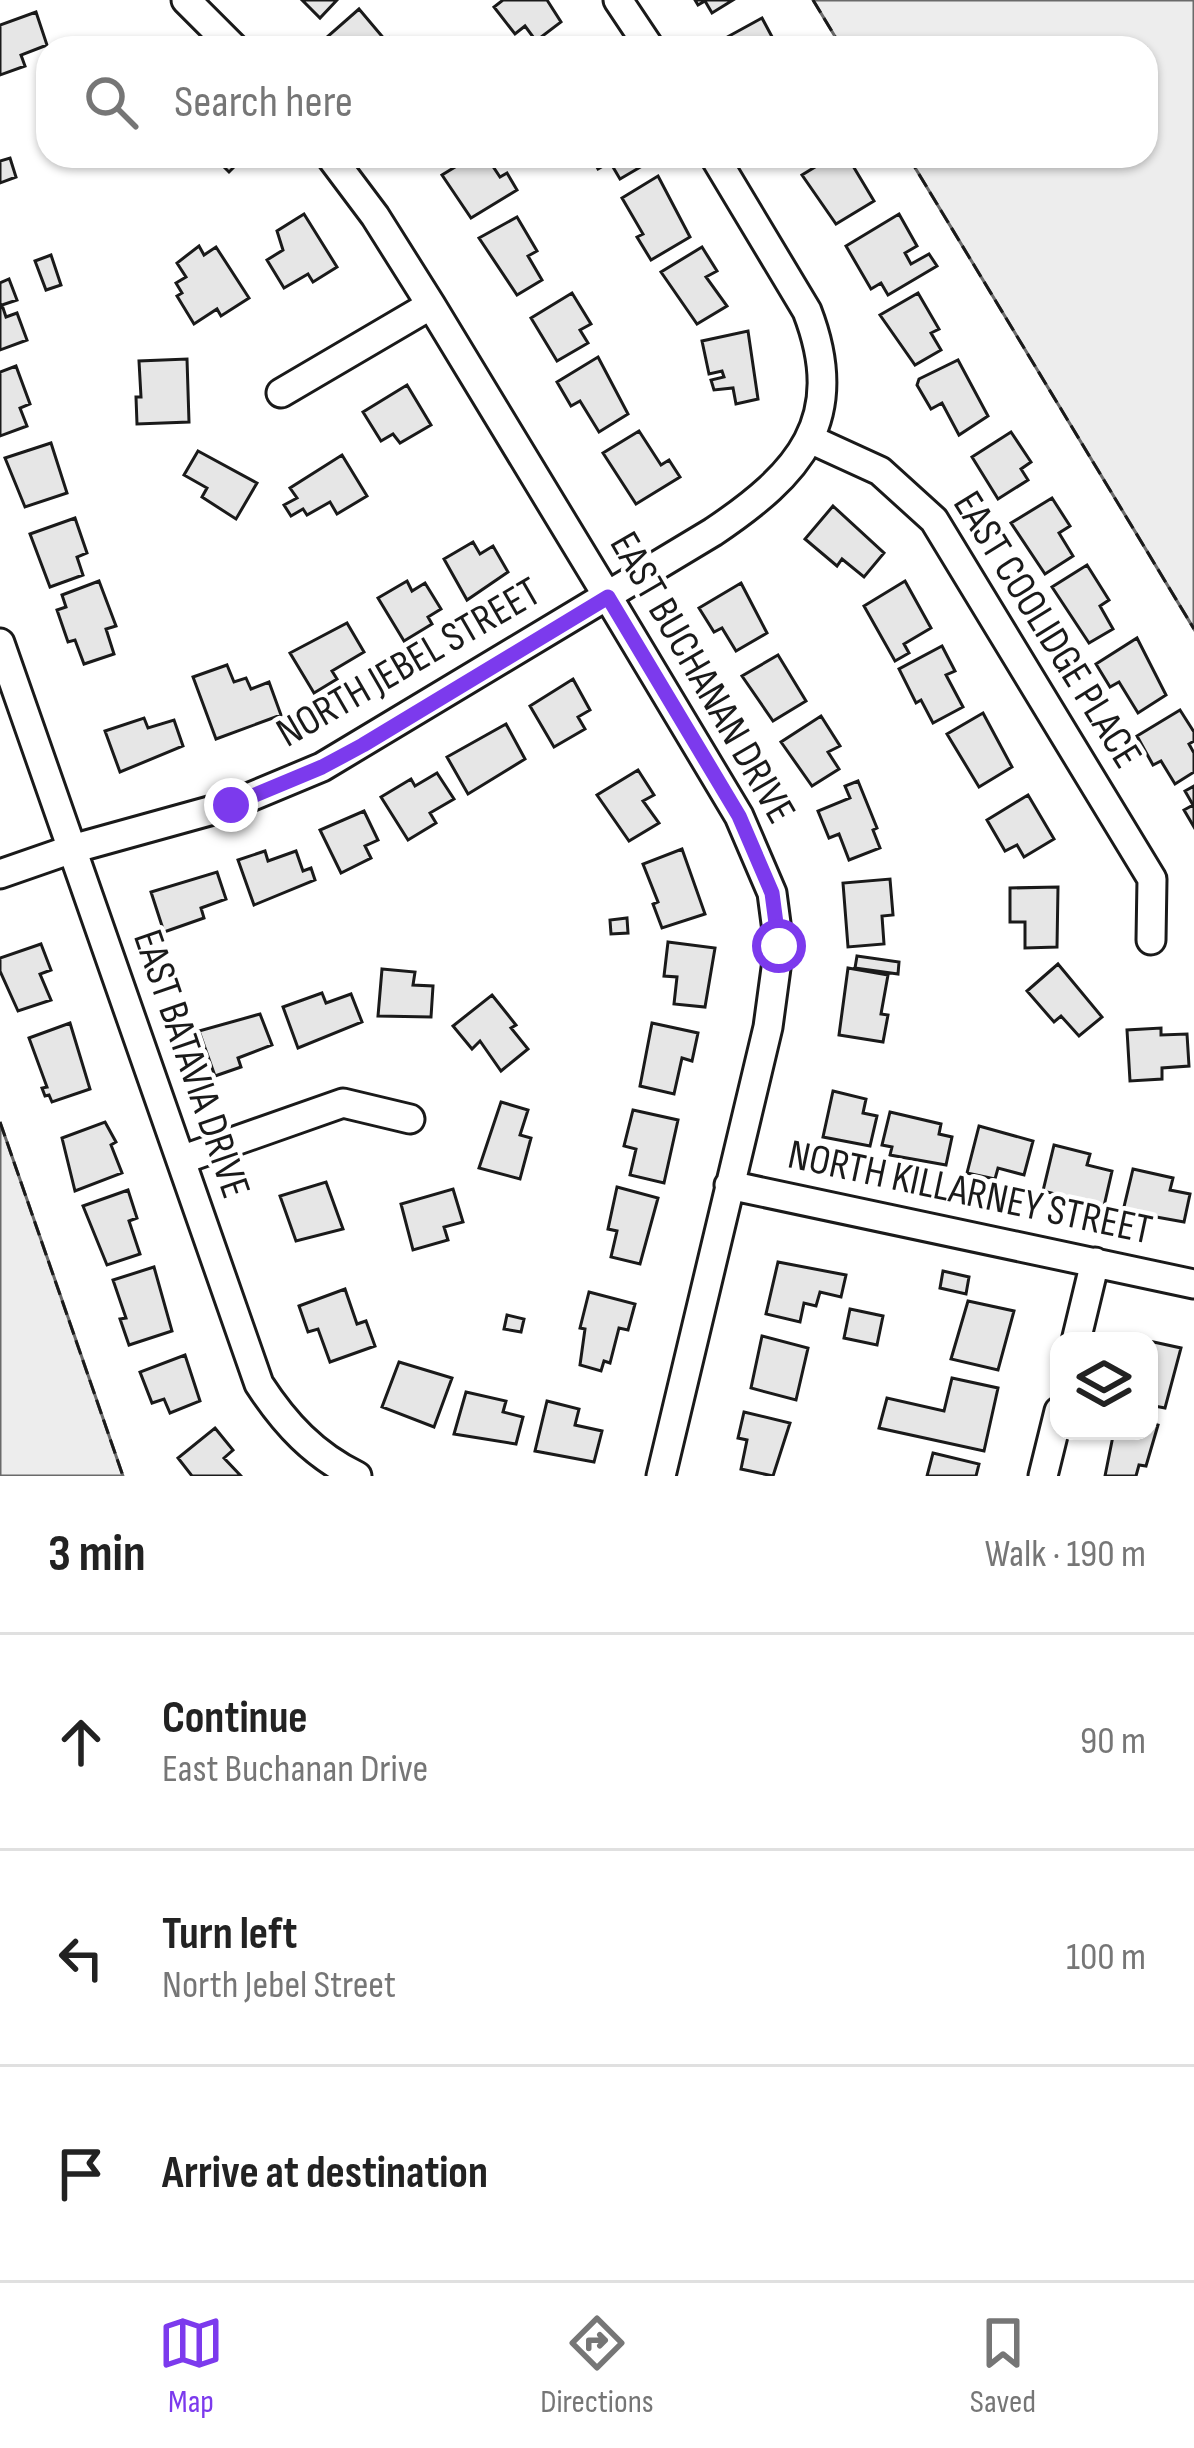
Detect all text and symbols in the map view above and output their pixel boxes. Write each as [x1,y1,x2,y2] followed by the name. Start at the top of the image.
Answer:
[36,36,1158,168] search box
[78,69,144,135] icon: search
[174,75,353,130] text: Search here
[941,482,1153,778] street label: EAST COOLIDGE PLACE
[598,523,806,833] street label: EAST BUCHANAN DRIVE
[268,567,550,759] street label: NORTH JEBEL STREET
[204,778,258,832] route end
[752,919,806,973] route start
[121,923,261,1205] street label: EAST BATAVIA DRIVE
[783,1129,1157,1257] street label: NORTH KILLARNEY STREET
[1050,1332,1158,1440] map controls
[1050,1332,1158,1440] button: layers
[48,1524,146,1585] text: 3 min
[985,1531,1146,1578] text: Walk · 190 m
[162,1691,308,1746] text: Continue
[48,1709,114,1775] icon: ahead
[1080,1718,1146,1765] text: 90 m
[162,1746,428,1793] text: East Buchanan Drive
[162,1907,297,1962] text: Turn left
[48,1925,114,1991] icon: left
[1066,1934,1146,1981] text: 100 m
[162,1962,396,2009] text: North Jebel Street
[48,2141,114,2207] icon: arrive
[162,2146,488,2201] text: Arrive at destination
[158,2310,224,2422] tab: Map
[540,2310,654,2422] tab: Directions
[970,2310,1036,2422] tab: Saved

